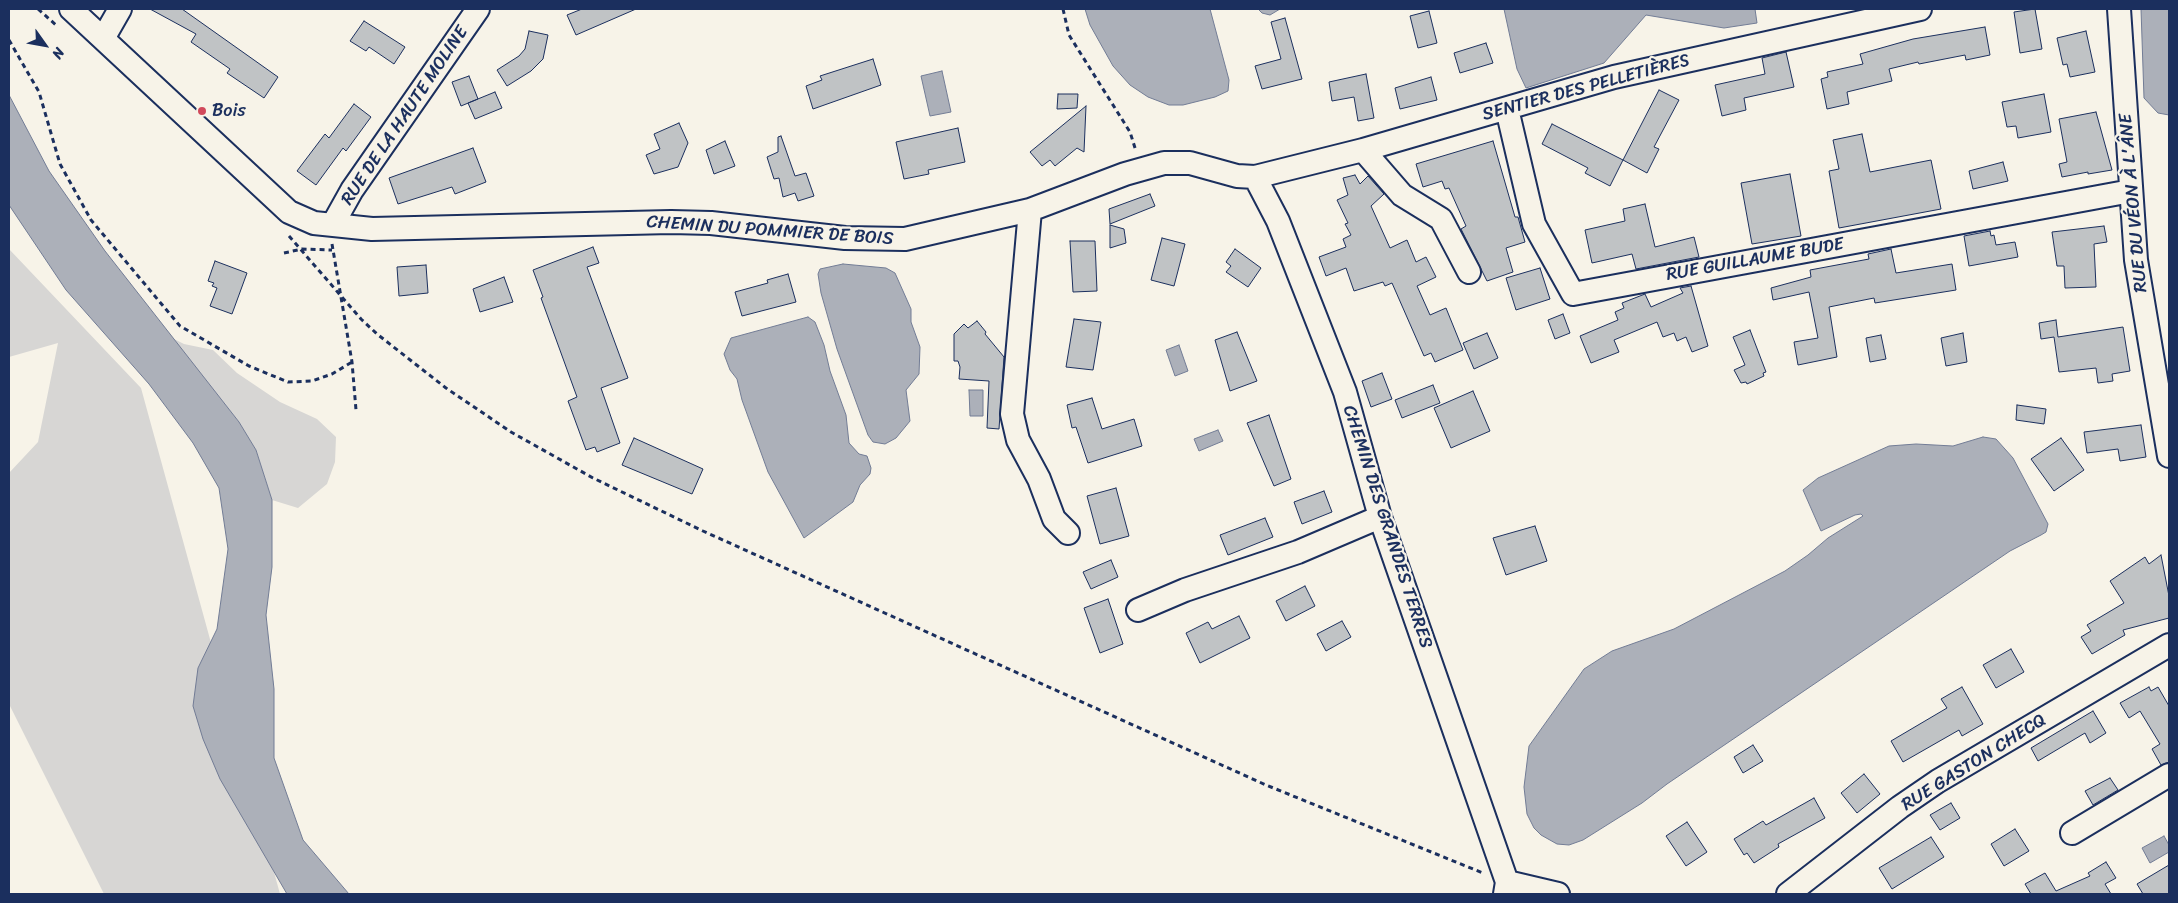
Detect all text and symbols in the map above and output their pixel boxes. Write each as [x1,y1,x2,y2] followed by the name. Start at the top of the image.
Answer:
[20,20,70,70] north arrow
[337,22,473,210] street label: RUE DE LA HAUTE MOLINE
[45,42,71,64] text: N
[1480,50,1692,126] street label: SENTIER DES PELLETIÈRES
[212,100,246,122] place label: Bois
[196,105,208,117] marker: Bois
[2115,113,2153,293] street label: RUE DU VÉON À L'ÂNE
[646,212,894,250] street label: CHEMIN DU POMMIER DE BOIS
[1665,234,1845,286] street label: RUE GUILLAUME BUDE
[1337,403,1437,651] street label: CHEMIN DES GRANDES TERRES
[1898,710,2050,816] street label: RUE GASTON CHECQ

